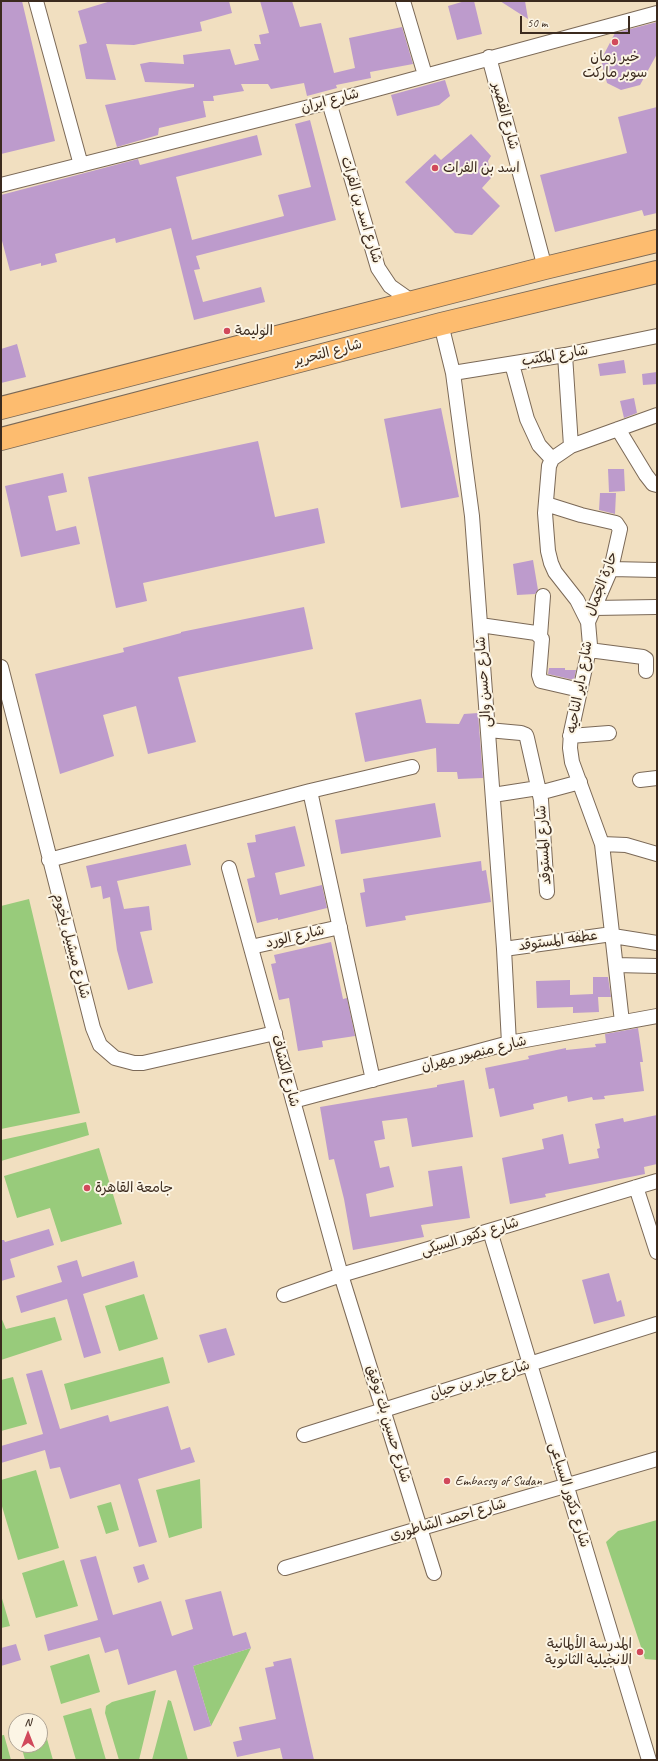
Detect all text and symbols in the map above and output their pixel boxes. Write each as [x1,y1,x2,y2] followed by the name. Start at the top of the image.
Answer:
[522,8,632,34] scale bar
[527,15,547,31] text: 50 m
[610,37,620,47] marker: خير زمان سوبر ماركت
[583,49,647,82] place label: خير زمان سوبر ماركت
[488,81,522,151] street label: شارع القصير
[299,85,361,117] street label: شارع ايران
[337,155,385,265] street label: شارع اسد بن الفرات
[443,160,520,176] place label: اسد بن الفرات
[430,163,440,173] marker: اسد بن الفرات
[235,323,273,339] place label: الوليمة
[222,326,232,336] marker: الوليمة
[292,336,364,370] street label: شارع التحرير
[520,342,590,370] street label: شارع المكتب
[582,550,622,618] street label: حارة الجمال
[472,636,496,728] street label: شارع حسن والى
[564,639,596,735] street label: شارع داير الناحيه
[533,805,555,885] street label: شارع المستوقد
[49,891,93,1001] street label: شارع ميشيل باخوم
[264,922,326,952] street label: شارع الورد
[517,927,599,955] street label: عطفه المستوقد
[267,1033,303,1109] street label: شارع الكشاف
[420,1033,528,1075] street label: شارع منصور مهران
[95,1180,173,1196] place label: جامعة القاهرة
[82,1183,92,1193] marker: جامعة القاهرة
[419,1214,521,1260] street label: شارع دكتور السبكى
[428,1357,532,1403] street label: شارع جابر بن حيان
[362,1363,414,1485] street label: شارع حسين بك توفيق
[545,1440,593,1550] street label: شارع دكتور السباعى
[455,1473,542,1489] place label: Embassy of Sudan
[442,1476,452,1486] marker: Embassy of Sudan
[388,1495,508,1545] street label: شارع احمد الشاطورى
[545,1636,632,1668] place label: المدرسة الألمانية الانجيلية الثانوية
[635,1647,645,1657] marker: المدرسة الألمانية الانجيلية الثانوية
[8,1713,48,1753] north arrow
[25,1715,31,1729] text: N

